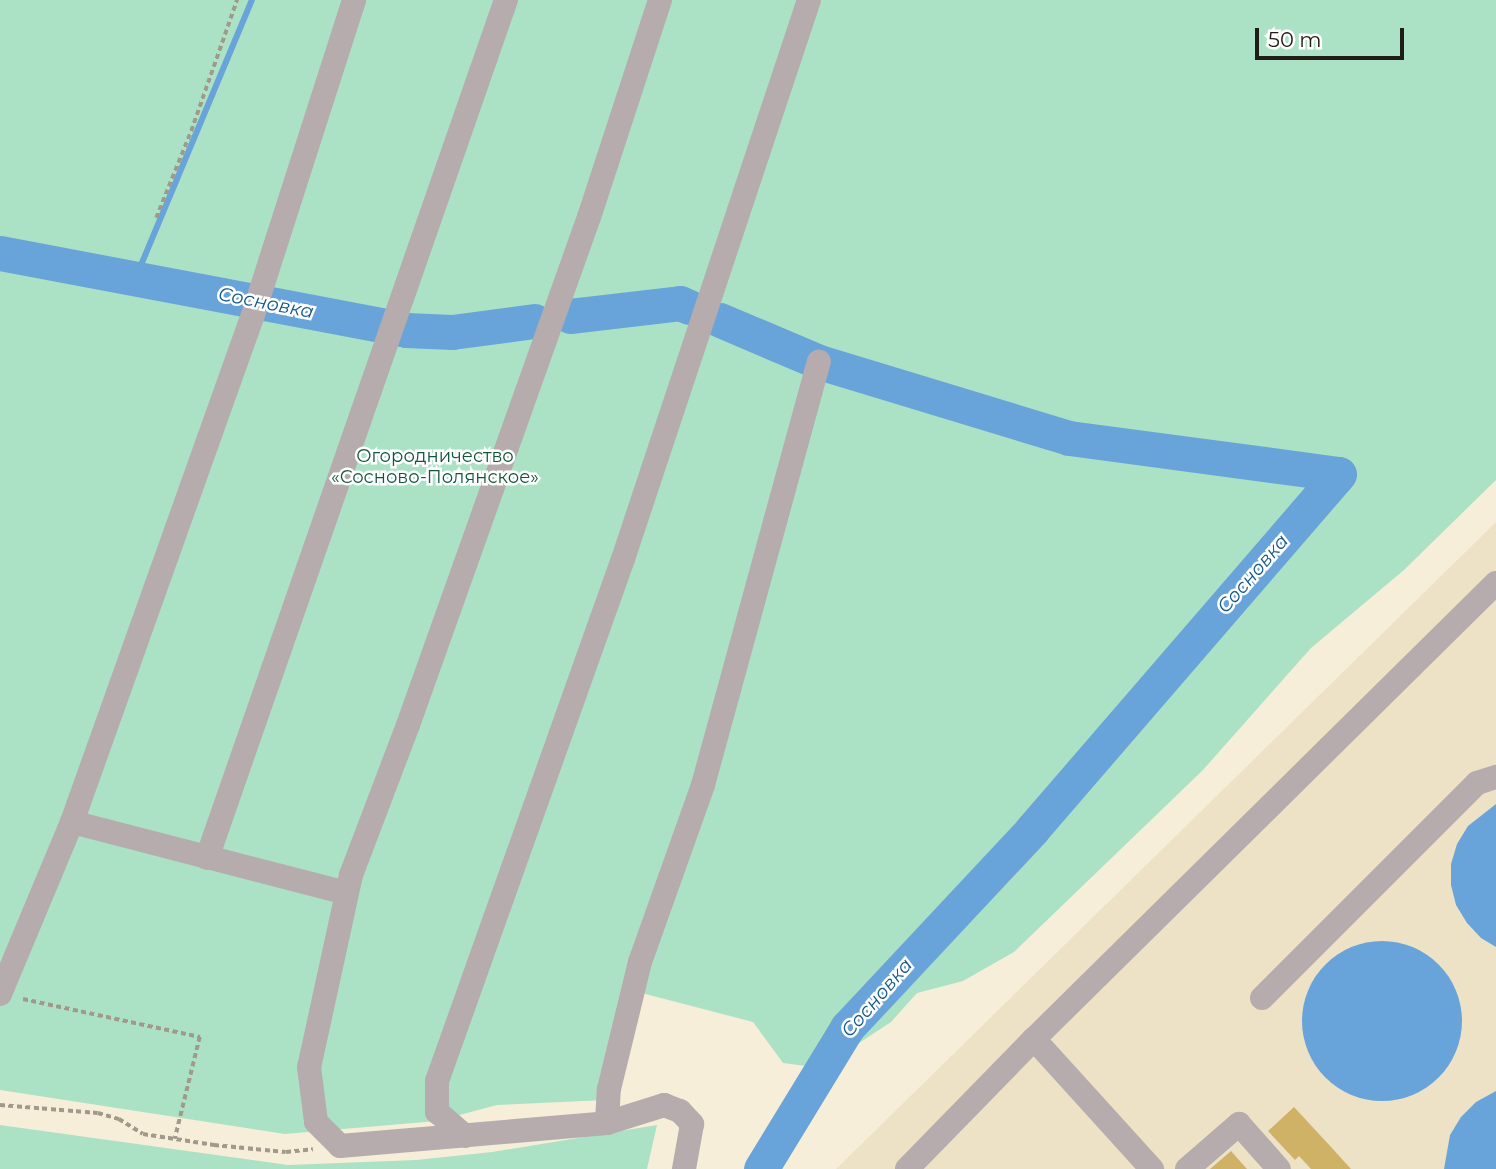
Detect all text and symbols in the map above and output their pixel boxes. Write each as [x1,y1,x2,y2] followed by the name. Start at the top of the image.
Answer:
[1258,14,1407,58] scale bar
[1268,27,1322,52] text: 50 m
[216,283,316,323] water label: Сосновка
[331,446,539,489] park label: Огородничество «Сосново-Полянское»
[1213,530,1293,618] water label: Сосновка
[837,954,917,1042] water label: Сосновка

